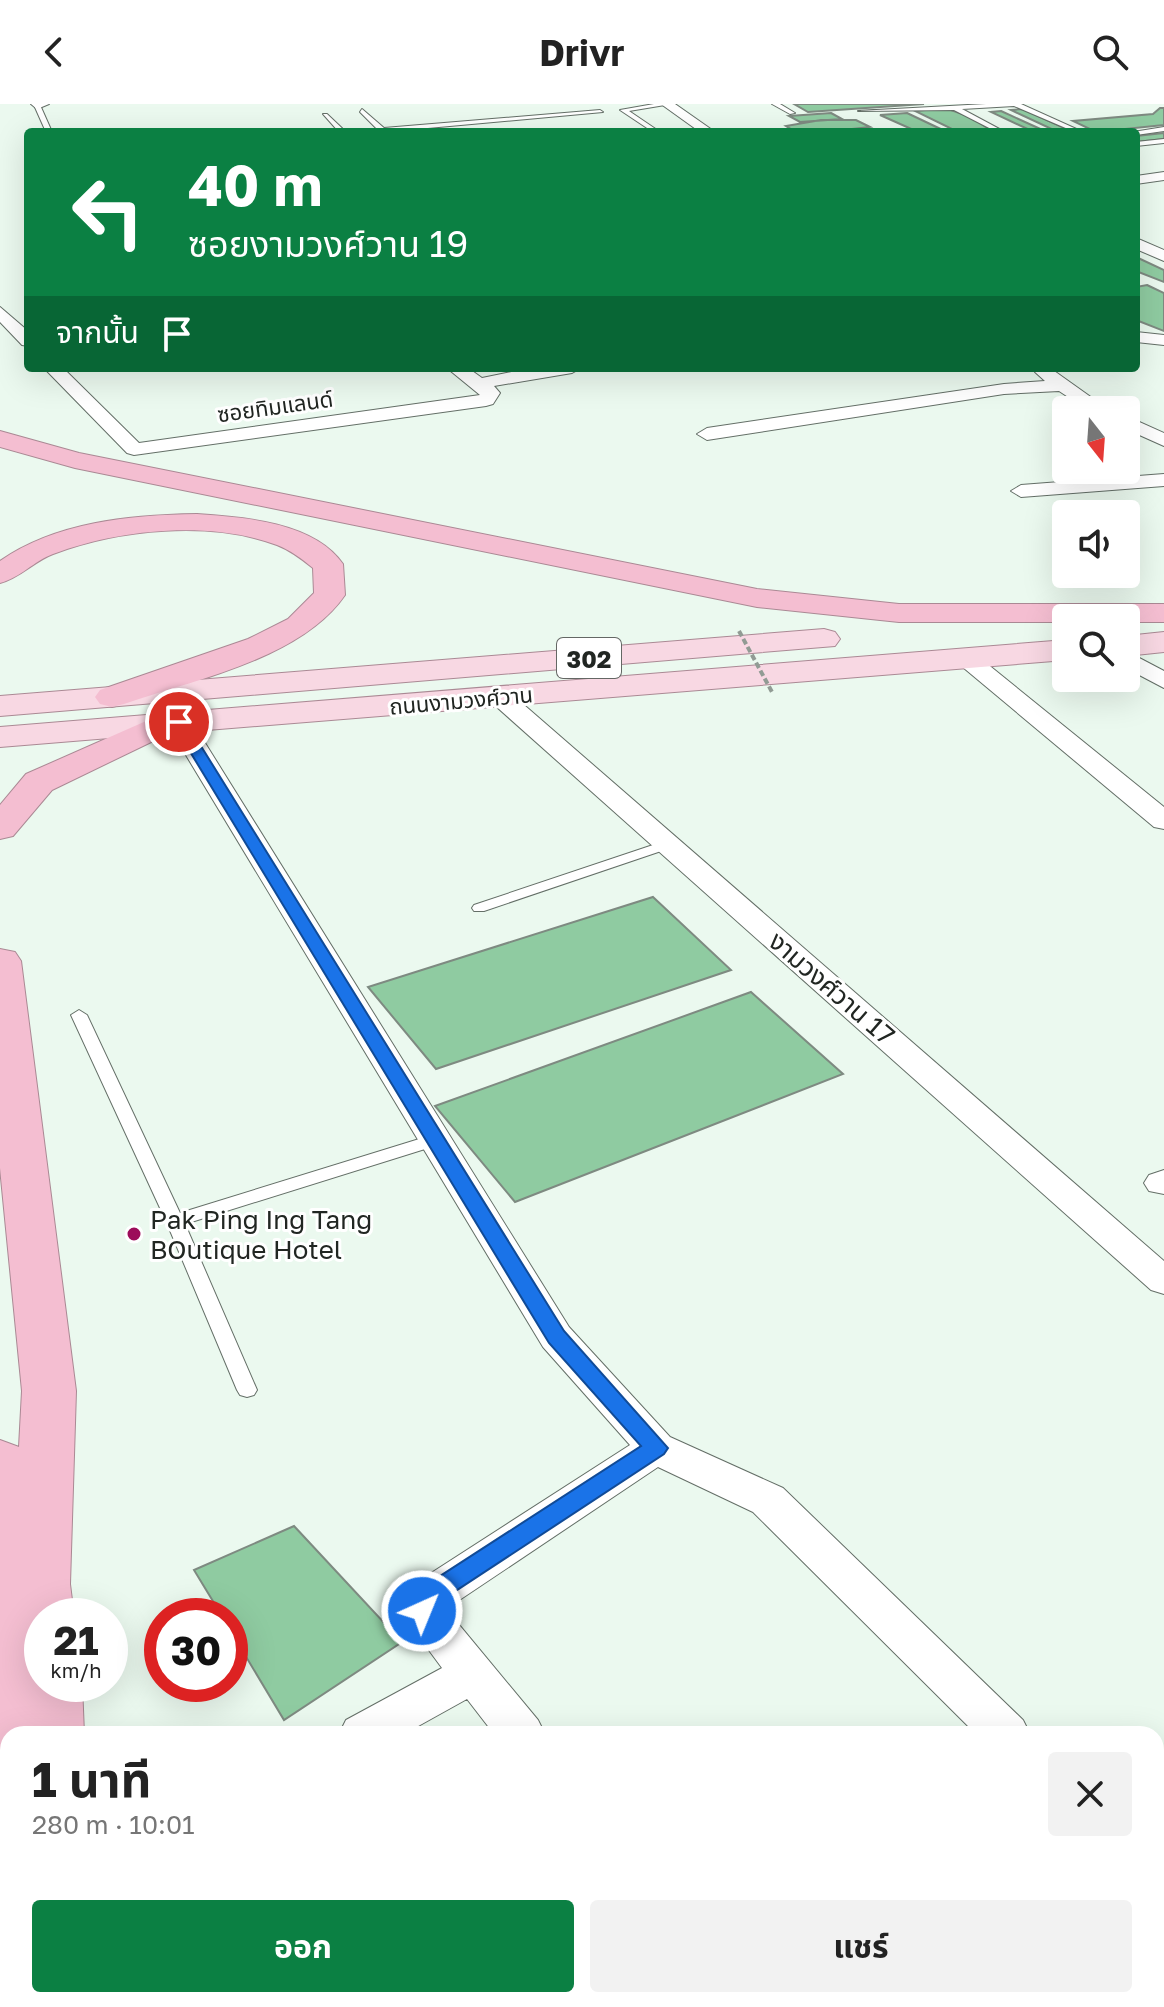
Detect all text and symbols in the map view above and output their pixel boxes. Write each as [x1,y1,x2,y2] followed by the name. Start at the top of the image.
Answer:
[32,30,76,74] icon: back
[1088,30,1132,74] icon: search
[539,31,625,74] text: Drivr
[188,151,322,218] text: 40 m
[56,160,160,264] icon: left
[188,222,468,265] text: ซอยงามวงศ์วาน 19
[155,312,199,356] icon: arrive
[56,314,139,350] text: จากนั้น
[215,385,335,427] street label: ซอยทิมแลนด์
[1052,396,1140,484] north arrow
[1052,396,1140,692] map controls
[1052,500,1140,588] button: sound
[1052,604,1140,692] button: search
[557,638,621,678] road number: 302
[388,680,534,720] street label: ถนนงามวงศ์วาน
[145,688,213,756] pin
[157,700,201,744] icon: arrive
[763,925,901,1051] street label: งามวงศ์วาน 17
[150,1204,372,1265] place label: Pak Ping Ing Tang BOutique Hotel
[125,1225,143,1243] marker: Pak Ping Ing Tang BOutique Hotel
[380,1569,464,1653] position arrow
[144,1598,248,1702] speed limit sign: 30
[54,1616,99,1664] text: 21
[51,1658,101,1682] text: km/h
[32,1750,152,1808] text: 1 นาที
[1048,1752,1132,1836] button: close
[32,1809,195,1840] text: 280 m · 10:01
[32,1900,574,1992] button: ออก
[590,1900,1132,1992] button: แชร์

